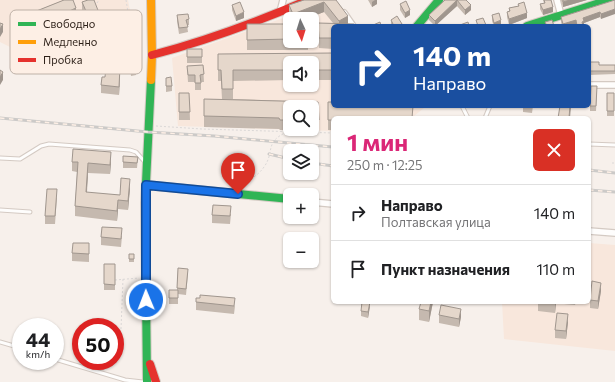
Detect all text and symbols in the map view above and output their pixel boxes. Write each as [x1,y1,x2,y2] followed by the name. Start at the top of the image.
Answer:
[10,10,142,74] legend
[283,12,319,48] north arrow
[283,12,319,268] map controls
[43,17,96,30] text: Свободно
[43,35,98,48] text: Медленно
[413,38,491,72] text: 140 m
[347,40,399,92] icon: right
[43,53,82,66] text: Пробка
[283,56,319,92] button: sound
[413,72,486,94] text: Направо
[283,100,319,136] button: search
[347,127,408,156] text: 1 мин
[533,129,575,171] button: close
[283,144,319,180] button: layers
[221,153,255,194] pin
[347,157,423,173] text: 250 m · 12:25
[227,159,249,181] icon: arrive
[283,188,319,224] button: +
[381,196,443,214] text: Направо
[347,202,369,224] icon: right
[534,204,575,222] text: 140 m
[381,214,491,230] text: Полтавская улица
[283,232,319,268] button: −
[347,258,369,280] icon: arrive
[381,260,510,278] text: Пункт назначения
[536,260,575,278] text: 110 m
[125,279,167,321] position arrow
[72,318,124,370] speed limit sign: 50
[26,327,50,351] text: 44
[26,348,50,360] text: km/h

